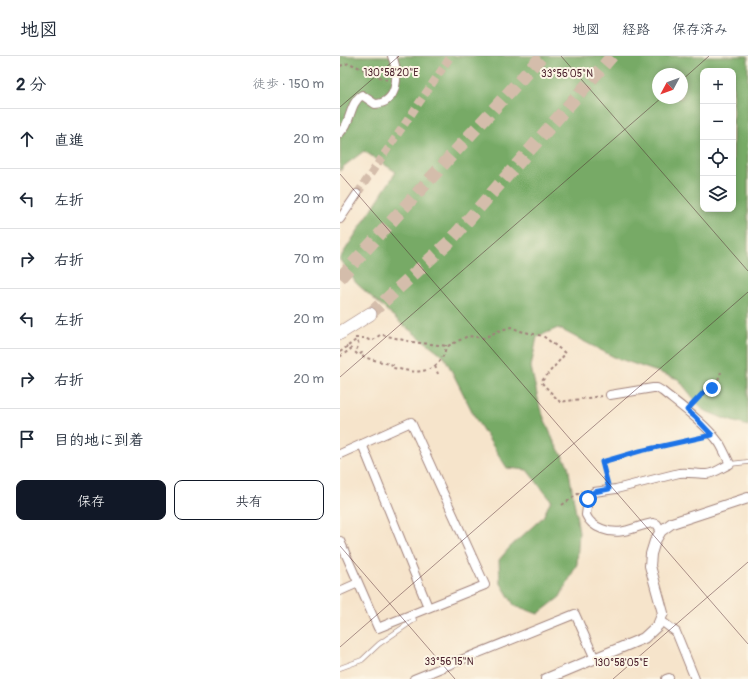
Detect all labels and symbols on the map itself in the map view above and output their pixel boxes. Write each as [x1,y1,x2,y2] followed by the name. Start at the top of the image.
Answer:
[364,67,418,79] text: 130°58'20"E
[541,68,593,80] text: 33°56'05"N
[652,68,688,104] north arrow
[703,379,721,397] route end
[579,490,597,508] route start
[425,656,474,668] text: 33°56'15"N
[594,657,648,669] text: 130°58'05"E

